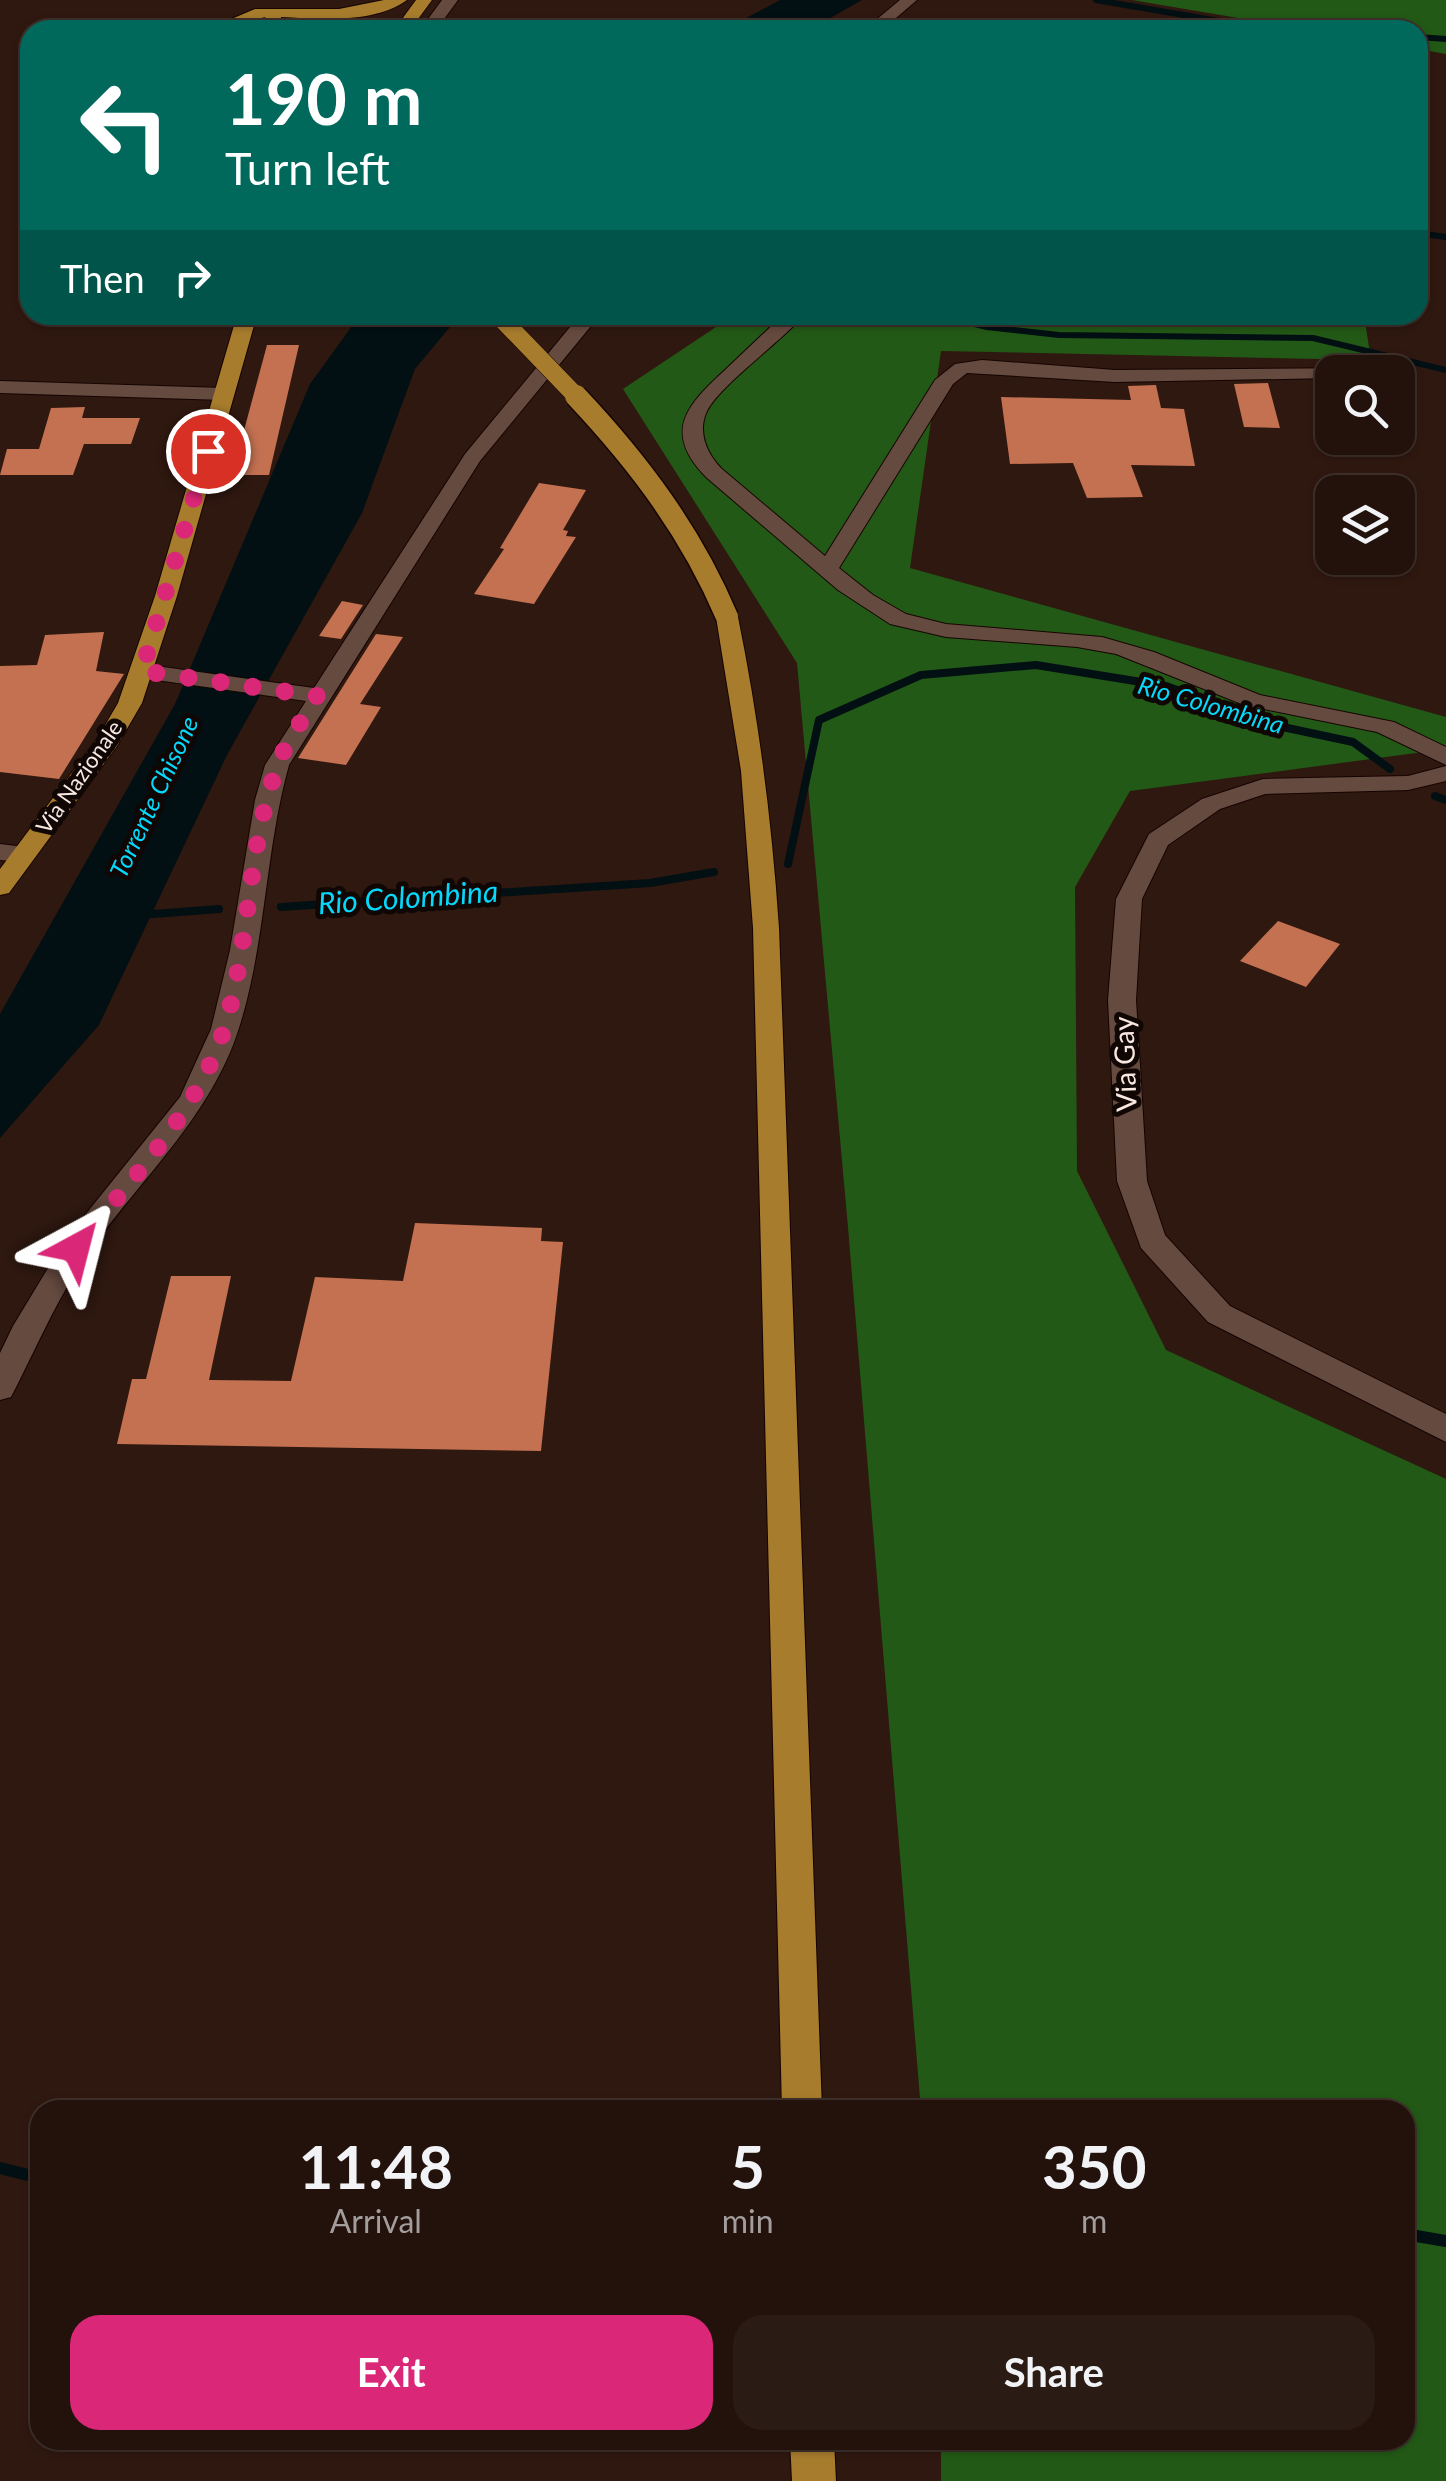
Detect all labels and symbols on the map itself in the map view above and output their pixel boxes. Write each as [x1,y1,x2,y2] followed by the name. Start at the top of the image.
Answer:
[166,409,251,494] pin
[1135,669,1288,739] water label: Rio Colombina
[103,711,204,882] water label: Torrente Chisone
[30,715,127,838] street label: Via Nazionale
[317,872,499,920] water label: Rio Colombina
[1105,1015,1143,1112] street label: Via Gay
[24,1196,128,1300] position arrow

